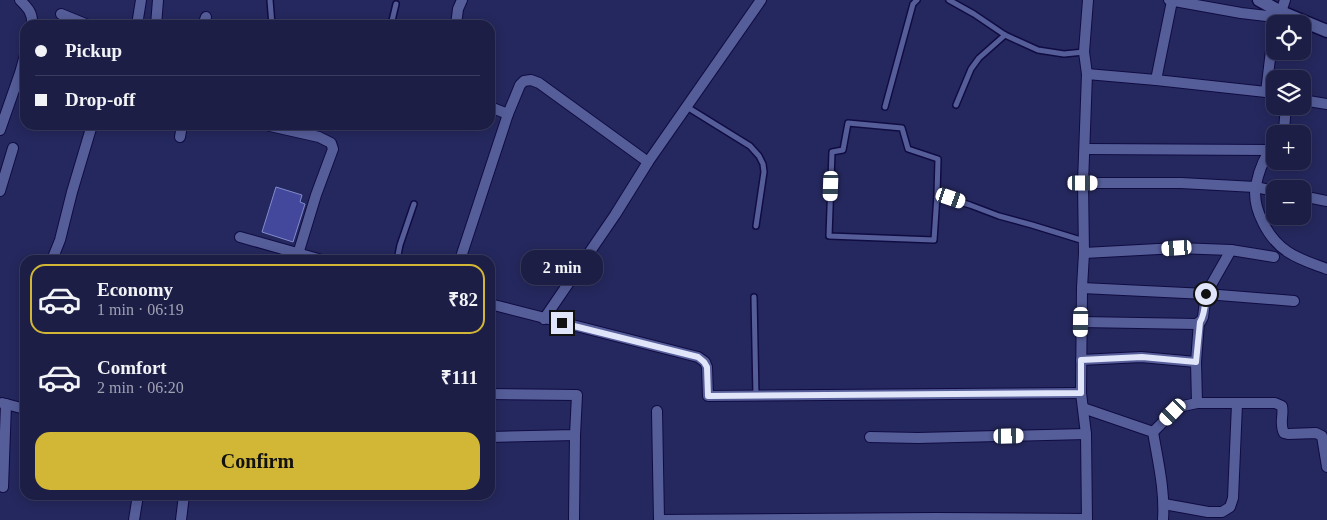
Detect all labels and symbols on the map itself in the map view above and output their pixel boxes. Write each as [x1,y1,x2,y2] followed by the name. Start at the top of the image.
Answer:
[822,171,839,201] car
[1068,176,1098,191] car
[934,186,967,210] car
[1161,239,1192,257] car
[521,250,603,286] callout: 2 min
[1195,283,1217,305] route start
[1073,307,1088,337] car
[551,312,573,334] route end
[1157,396,1188,428] car
[993,428,1024,444] car

